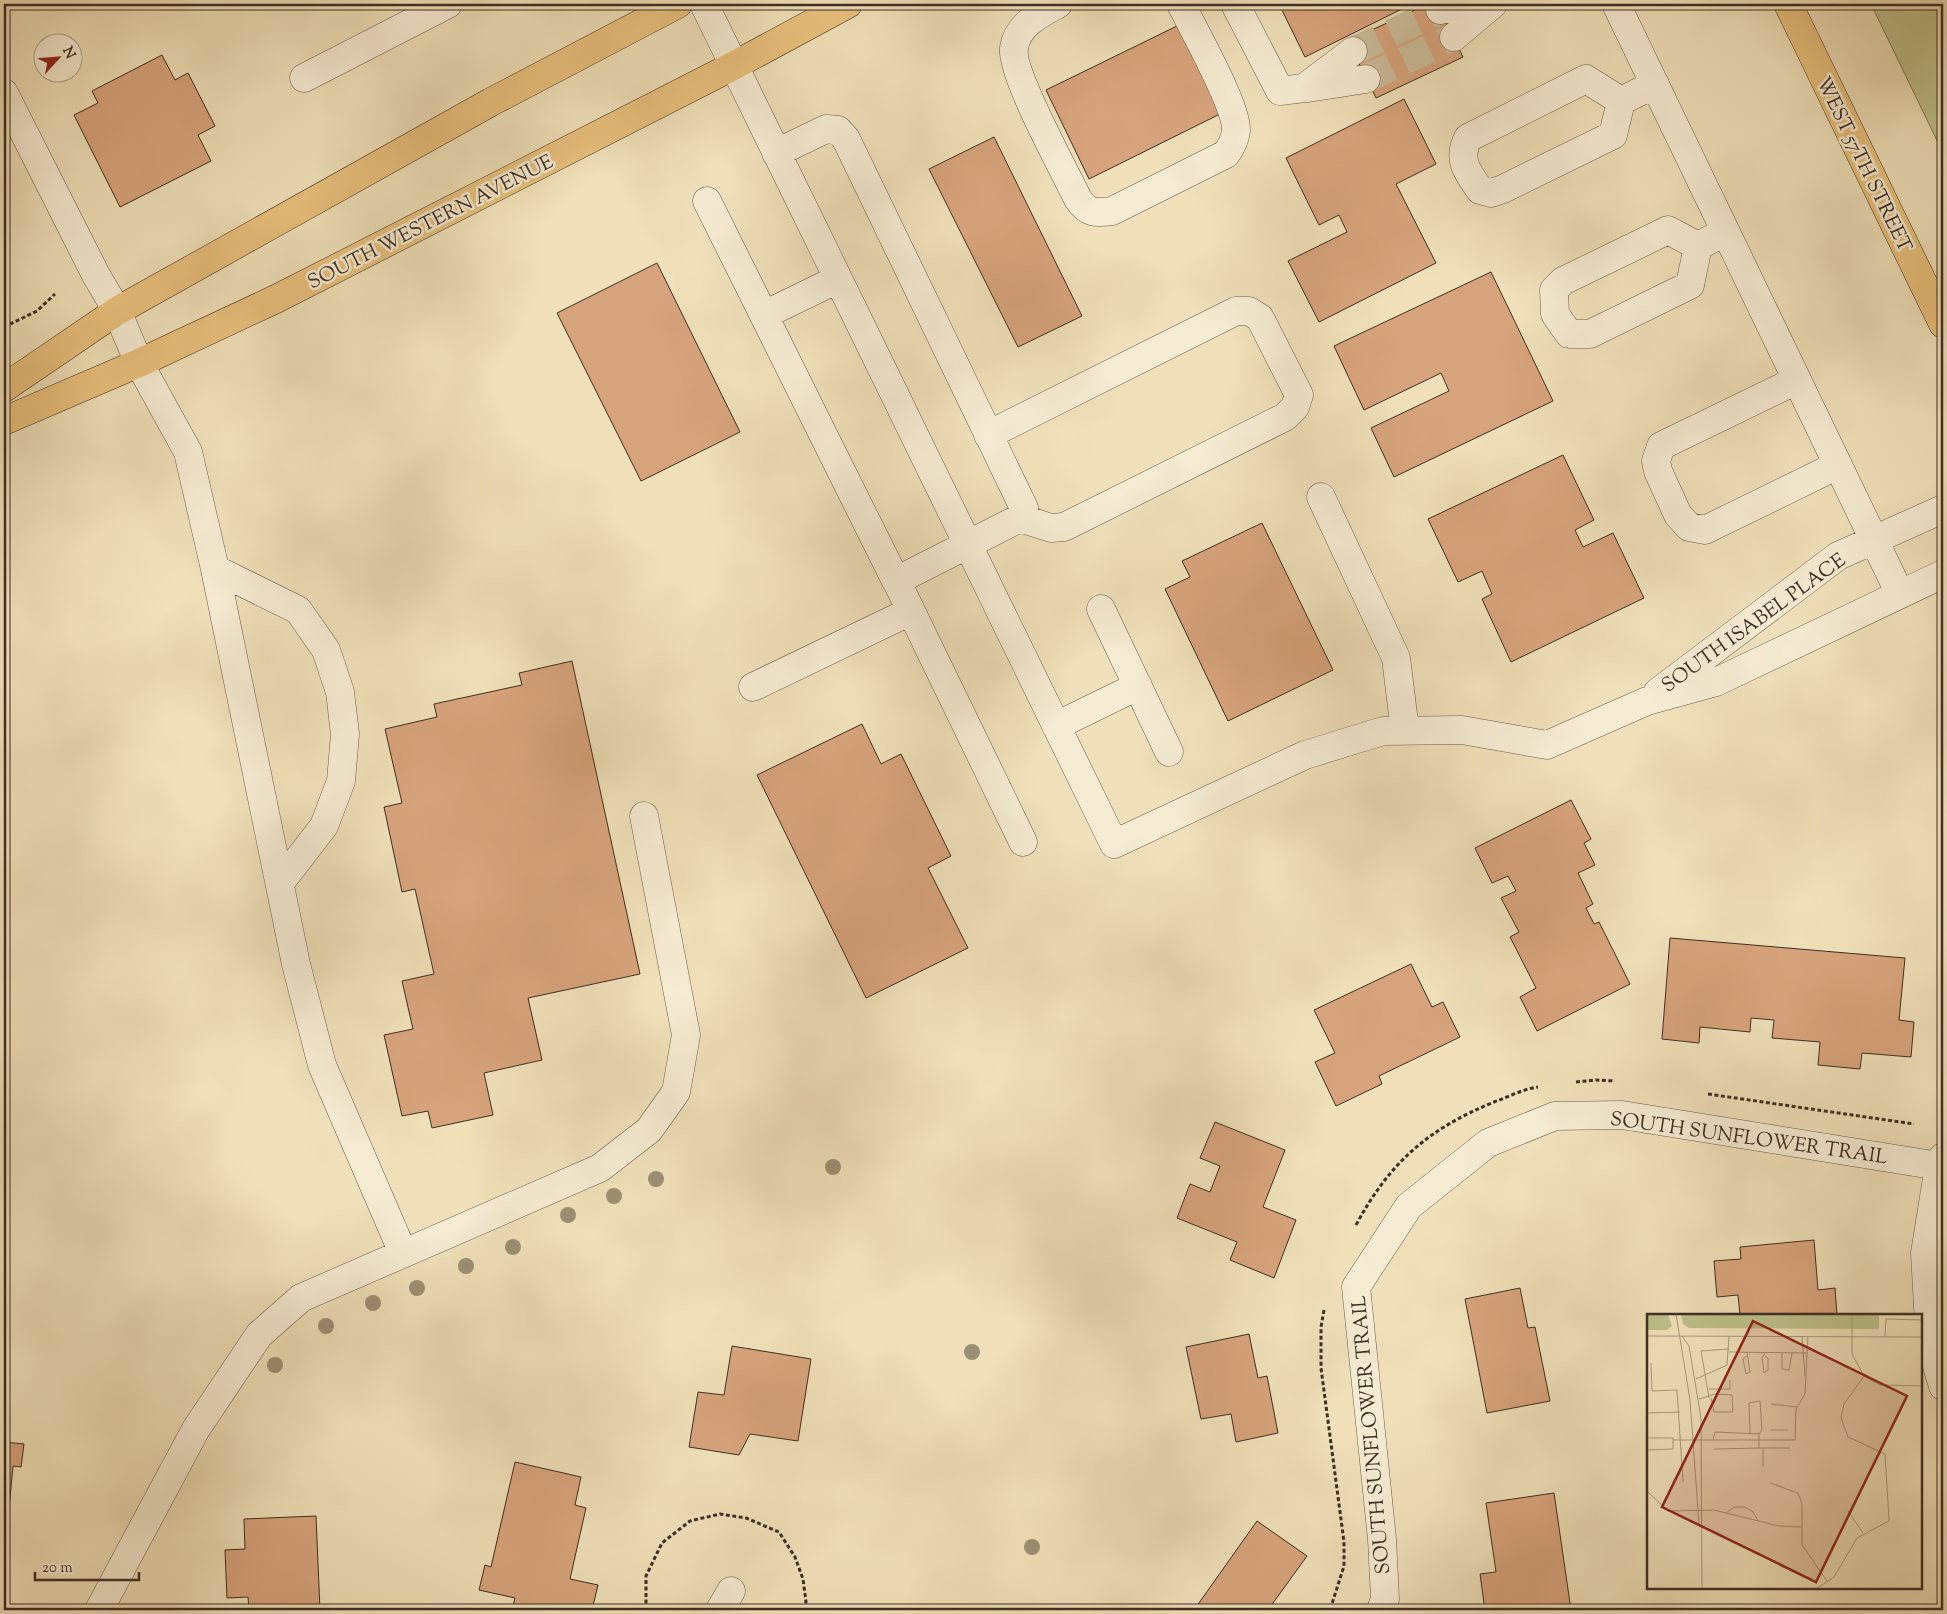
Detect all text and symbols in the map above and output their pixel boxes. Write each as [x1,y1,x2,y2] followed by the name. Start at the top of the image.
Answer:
[32,32,82,82] north arrow
[56,44,79,63] text: N
[1808,72,1918,258] street label: WEST 57TH STREET
[303,148,559,298] street label: SOUTH WESTERN AVENUE
[1656,547,1853,701] street label: SOUTH ISABEL PLACE
[1608,1106,1889,1173] street label: SOUTH SUNFLOWER TRAIL
[1346,1294,1399,1575] street label: SOUTH SUNFLOWER TRAIL
[1647,1314,1922,1589] inset map
[35,1549,139,1581] scale bar
[42,1558,73,1579] text: 20 m

